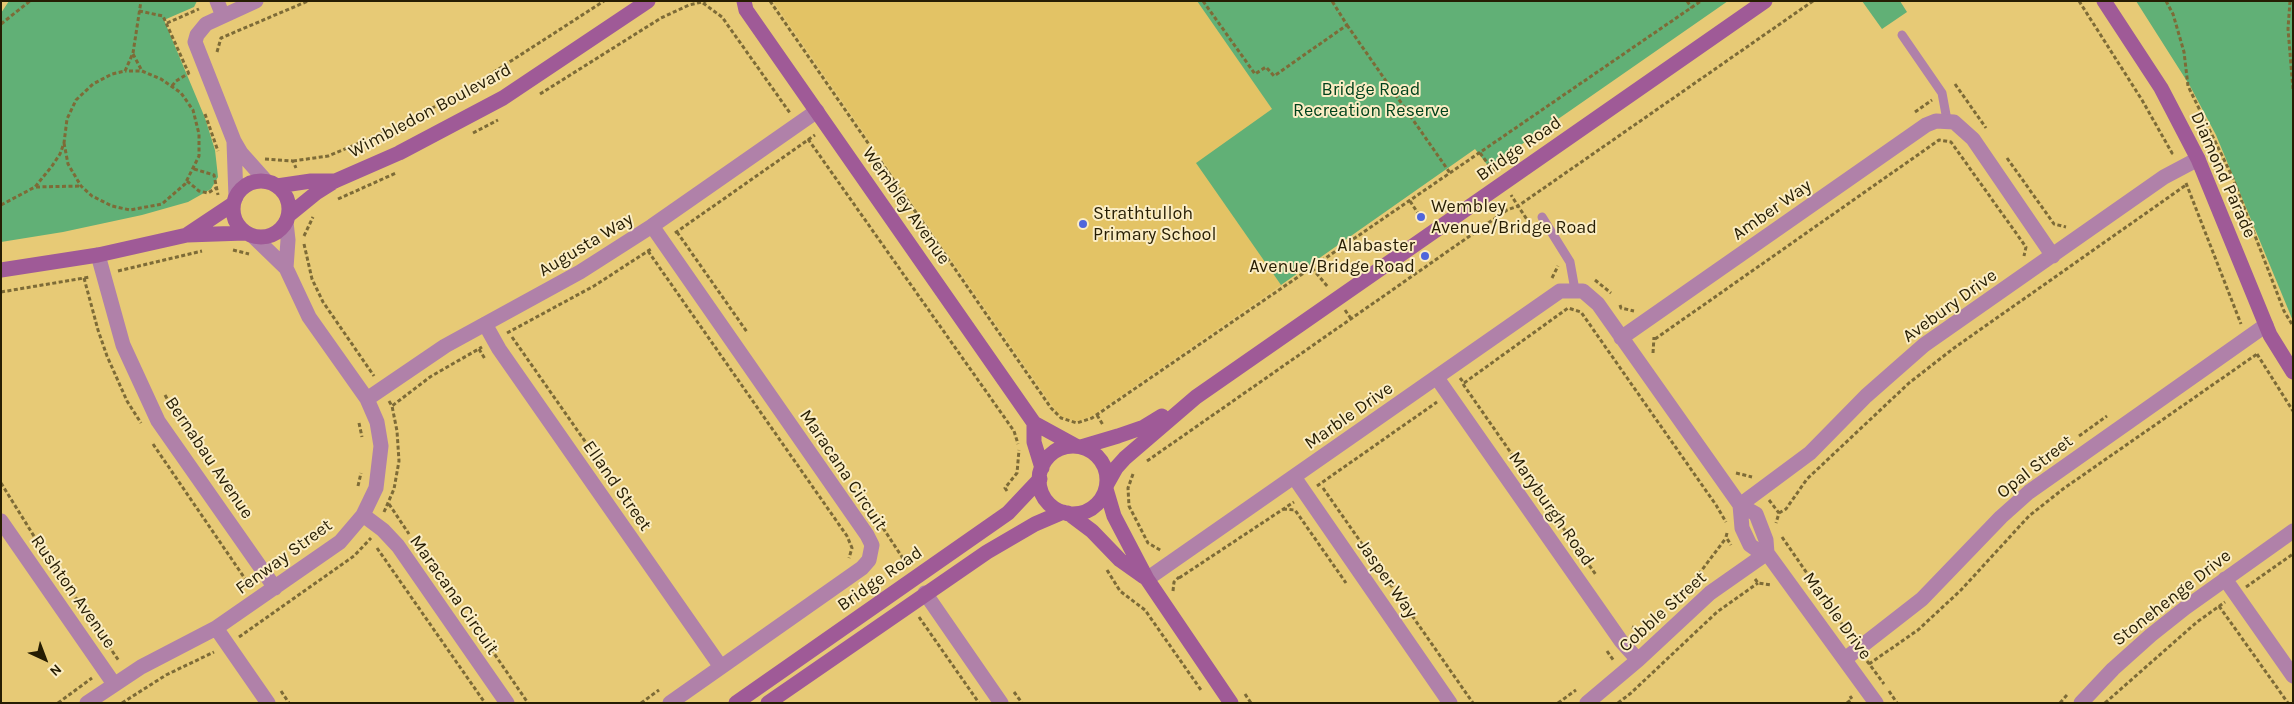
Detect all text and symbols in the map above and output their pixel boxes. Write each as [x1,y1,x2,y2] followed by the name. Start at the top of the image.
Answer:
[345,59,515,163] street label: Wimbledon Boulevard
[1293,79,1449,122] park label: Bridge Road Recreation Reserve
[2186,109,2260,241] street label: Diamond Parade
[1472,112,1566,186] street label: Bridge Road
[857,143,955,269] street label: Wembley Avenue
[1728,175,1816,245] street label: Amber Way
[1431,196,1597,238] place label: Wembley Avenue/Bridge Road
[1093,203,1216,245] place label: Strathtulloh Primary School
[535,208,637,282] street label: Augusta Way
[1415,211,1427,223] marker: Wembley Avenue/Bridge Road
[1077,218,1089,230] marker: Strathtulloh Primary School
[1249,235,1415,278] place label: Alabaster Avenue/Bridge Road
[1419,250,1431,262] marker: Alabaster Avenue/Bridge Road
[1899,265,2001,347] street label: Avebury Drive
[1301,378,1397,454] street label: Marble Drive
[160,393,258,523] street label: Bernabau Avenue
[795,405,891,535] street label: Maracana Circuit
[1993,431,2077,503] street label: Opal Street
[578,437,656,535] street label: Elland Street
[1504,448,1598,570] street label: Maryburgh Road
[232,515,336,599] street label: Fenway Street
[26,531,120,653] street label: Rushton Avenue
[405,531,503,659] street label: Maracana Circuit
[1352,536,1422,622] street label: Jasper Way
[833,542,927,616] street label: Bridge Road
[2109,545,2235,651] street label: Stonehenge Drive
[1615,567,1711,657] street label: Cobble Street
[1798,568,1876,664] street label: Marble Drive
[20,634,70,684] north arrow
[46,661,65,680] text: N

